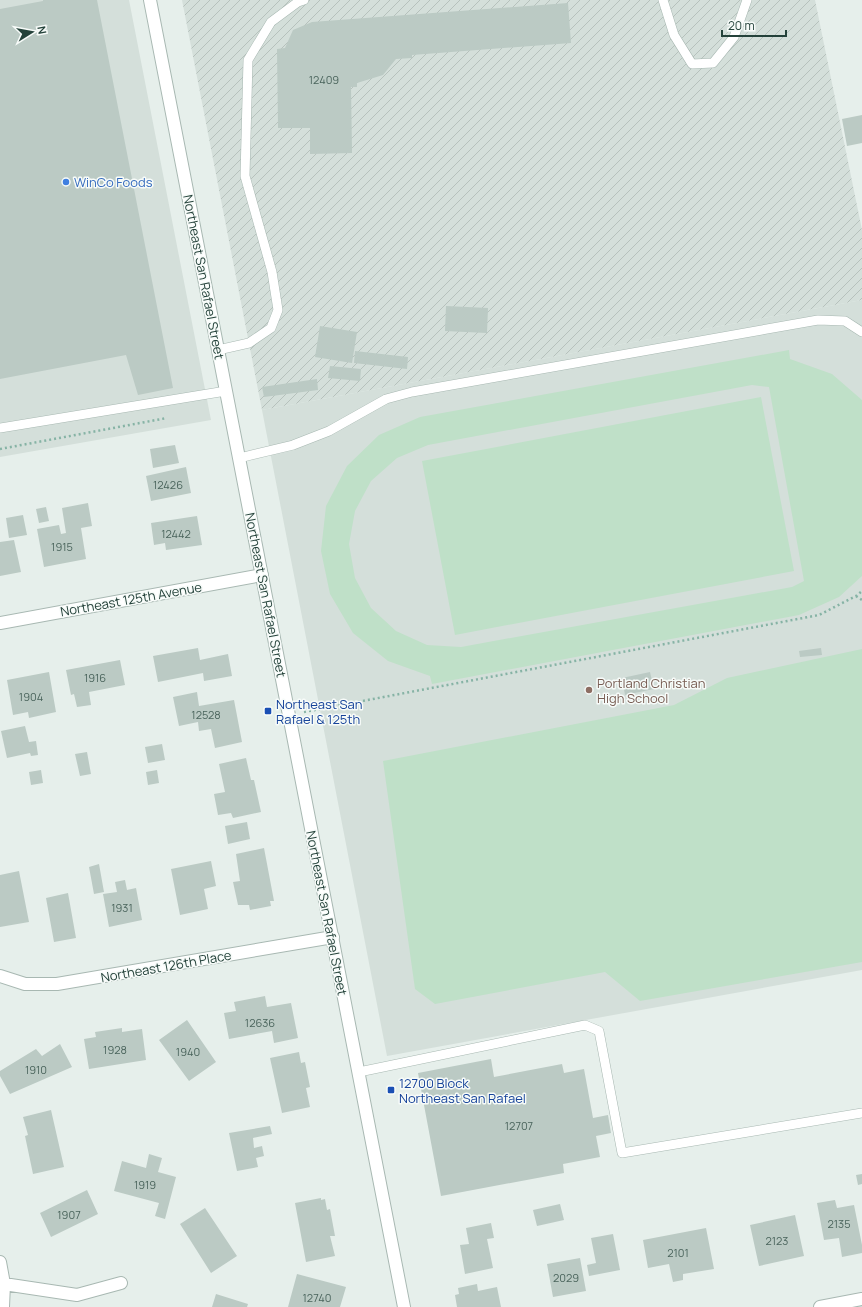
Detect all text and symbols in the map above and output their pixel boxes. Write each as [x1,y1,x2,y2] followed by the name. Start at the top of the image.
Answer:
[12,12,52,52] north arrow
[722,12,786,38] scale bar
[728,17,755,34] text: 20 m
[34,25,50,35] text: N
[309,72,339,87] house number: 12409
[74,173,153,191] place label: WinCo Foods
[61,177,71,187] marker: WinCo Foods
[179,193,229,361] street label: Northeast San Rafael Street
[153,477,183,492] house number: 12426
[241,511,291,679] street label: Northeast San Rafael Street
[161,526,191,541] house number: 12442
[51,539,73,554] house number: 1915
[59,578,204,620] street label: Northeast 125th Avenue
[84,670,106,685] house number: 1916
[597,674,705,707] place label: Portland Christian High School
[584,685,594,695] marker: Portland Christian High School
[19,689,43,704] house number: 1904
[276,695,362,728] place label: Northeast San Rafael & 125th
[263,706,273,716] marker: Northeast San Rafael & 125th
[191,707,221,722] house number: 12528
[302,829,352,997] street label: Northeast San Rafael Street
[111,900,133,915] house number: 1931
[99,946,233,986] street label: Northeast 126th Place
[245,1015,275,1030] house number: 12636
[103,1042,127,1057] house number: 1928
[176,1044,200,1059] house number: 1940
[25,1062,47,1077] house number: 1910
[399,1074,526,1107] place label: 12700 Block Northeast San Rafael
[386,1085,396,1095] marker: 12700 Block Northeast San Rafael
[505,1118,533,1133] house number: 12707
[134,1177,156,1192] house number: 1919
[57,1207,81,1222] house number: 1907
[828,1216,851,1231] house number: 2135
[766,1233,788,1248] house number: 2123
[667,1245,689,1260] house number: 2101
[553,1270,579,1285] house number: 2029
[303,1290,331,1305] house number: 12740

